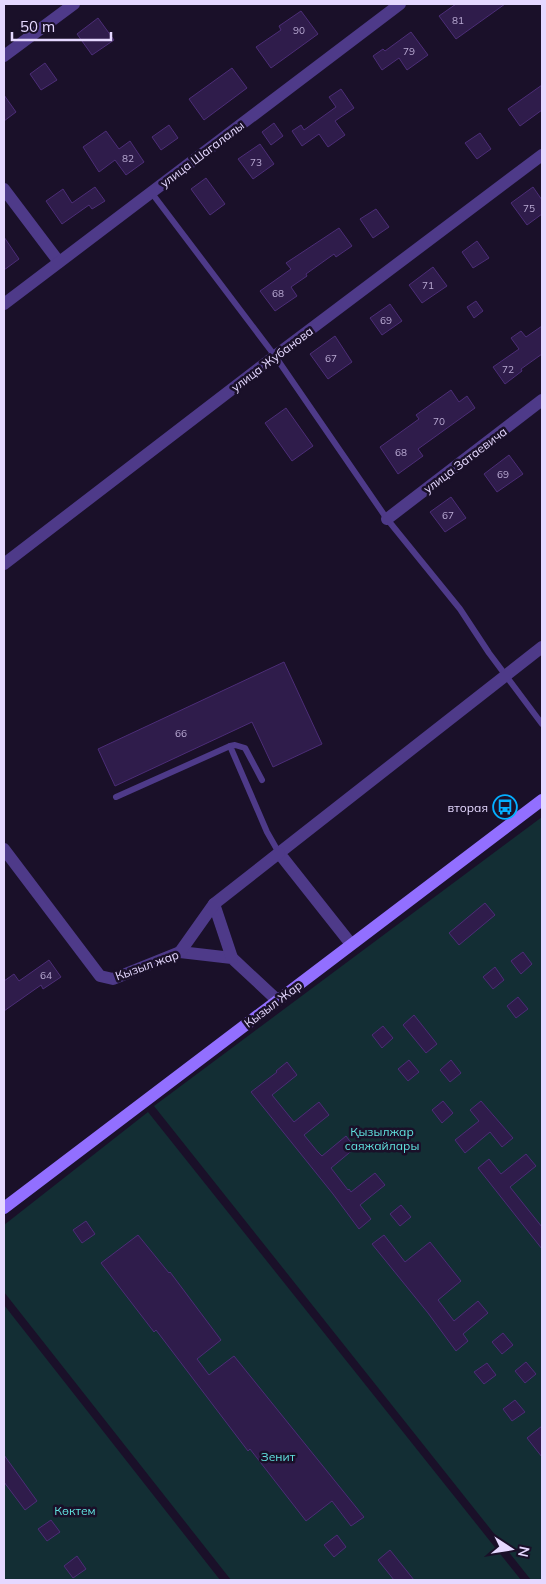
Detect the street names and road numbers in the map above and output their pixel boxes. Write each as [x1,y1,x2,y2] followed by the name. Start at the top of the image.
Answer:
[157,117,247,191] street label: улица Шагалалы
[228,323,316,395] street label: улица Жубанова
[420,424,510,496] street label: улица Затаевича
[113,947,181,983] street label: Кызыл жар
[241,977,305,1031] street label: Кызыл Жар

